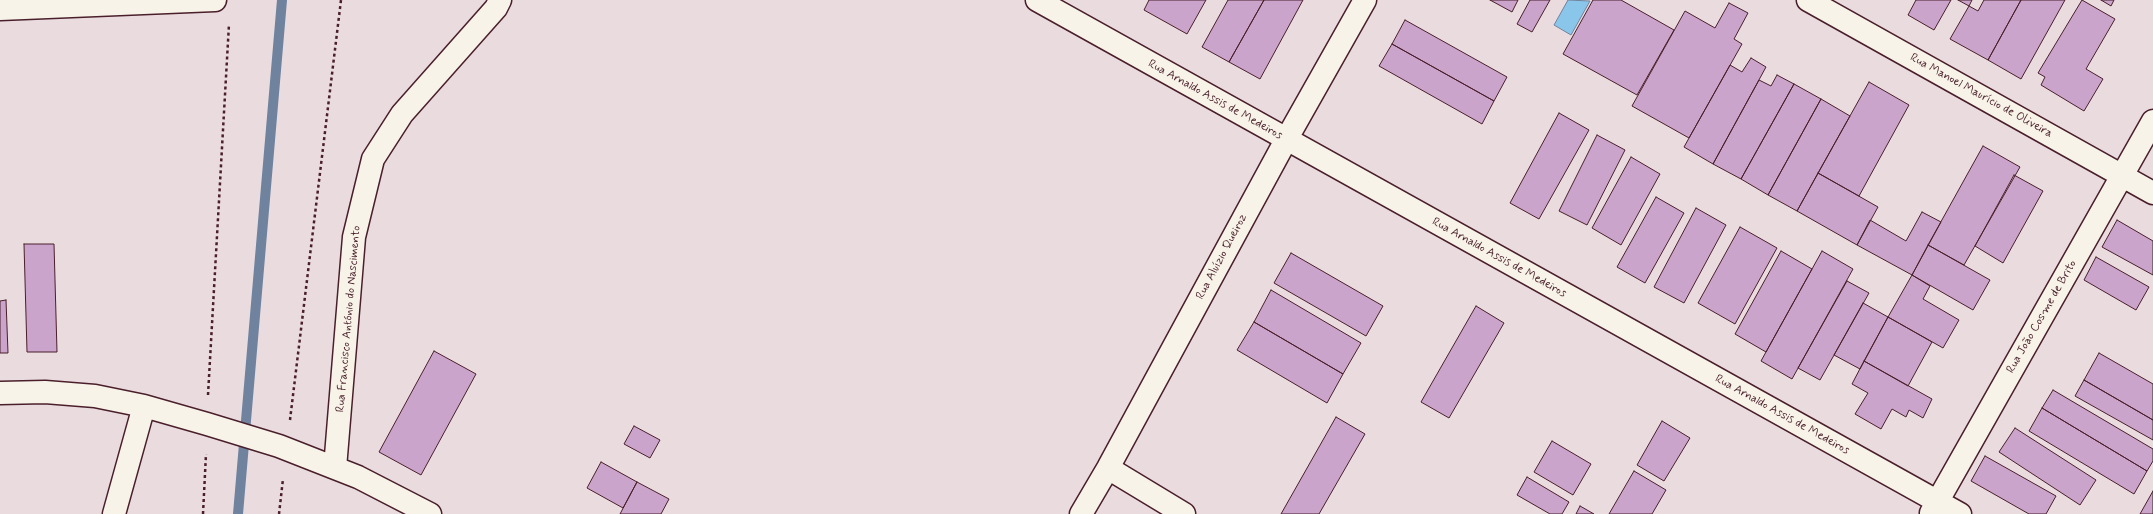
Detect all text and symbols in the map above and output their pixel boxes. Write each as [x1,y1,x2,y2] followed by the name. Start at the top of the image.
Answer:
[1907,51,2055,141] street label: Rua Manoel Maurício de Oliveira
[1145,57,1285,143] street label: Rua Arnaldo Assis de Medeiros
[1193,212,1251,302] street label: Rua Aluízio Queiroz
[1429,215,1569,301] street label: Rua Arnaldo Assis de Medeiros
[334,225,364,413] street label: Rua Francisco António do Nascimento
[2004,258,2080,376] street label: Rua João Cosme de Brito
[1712,372,1852,458] street label: Rua Arnaldo Assis de Medeiros

